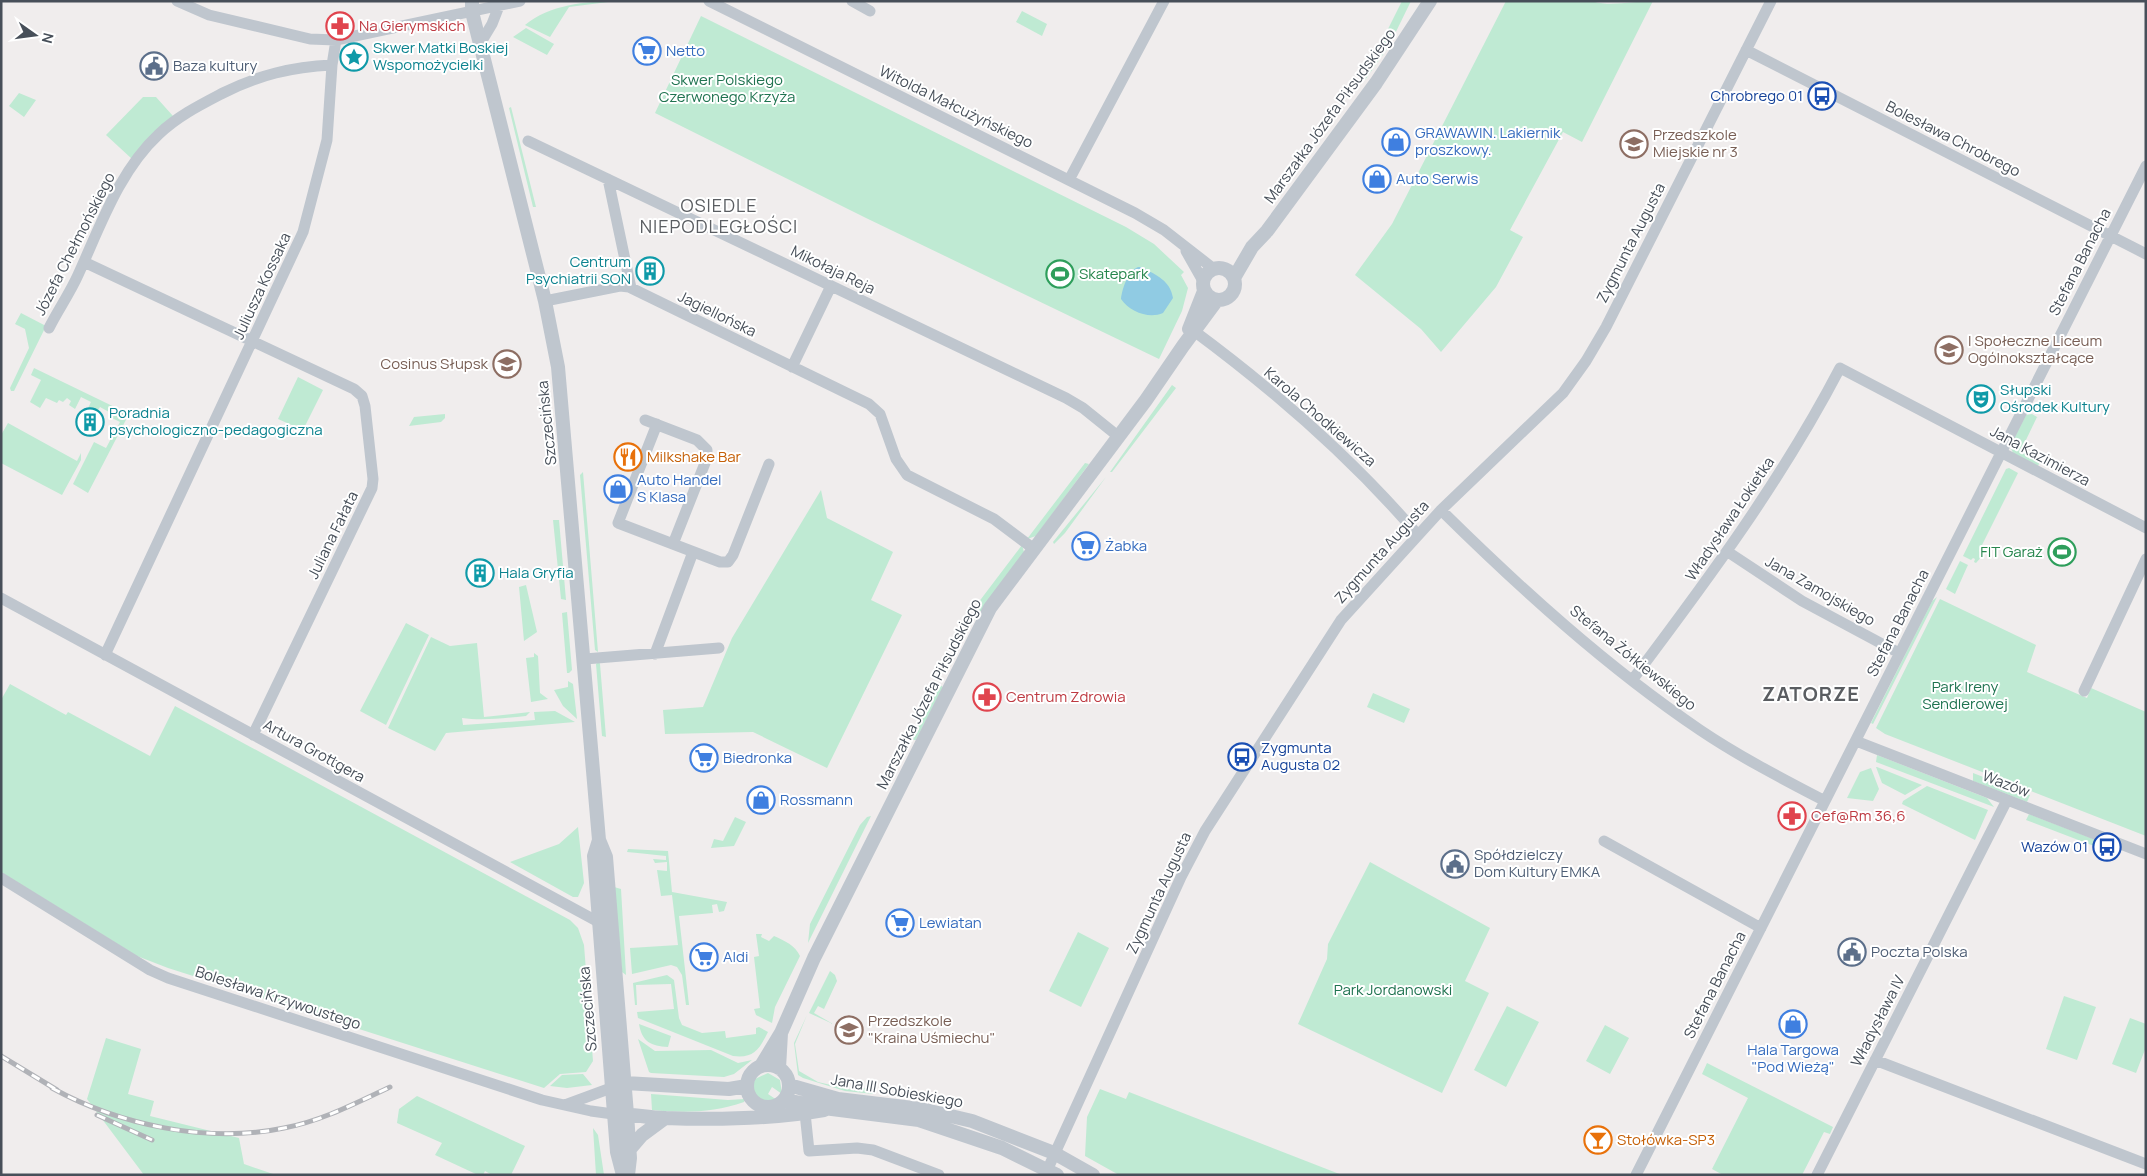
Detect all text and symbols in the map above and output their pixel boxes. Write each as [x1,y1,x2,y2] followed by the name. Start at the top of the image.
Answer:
[10,10,60,60] north arrow
[325,11,355,41] pharmacy icon: Na Gierymskich
[359,15,466,36] place label: Na Gierymskich
[1259,24,1400,207] street label: Marszałka Józefa Piłsudskiego
[38,31,59,45] text: N
[632,36,662,66] supermarket icon: Netto
[373,37,508,75] place label: Skwer Matki Boskiej Wspomożycielki
[666,40,705,61] place label: Netto
[339,42,369,72] place icon: Skwer Matki Boskiej Wspomożycielki
[139,51,169,81] public building icon: Baza kultury
[173,55,257,76] place label: Baza kultury
[876,60,1037,153] street label: Witolda Małcużyńskiego
[659,69,795,107] park label: Skwer Polskiego Czerwonego Krzyża
[1807,81,1837,111] bus stop icon: Chrobrego 01
[1711,85,1803,106] place label: Chrobrego 01
[1882,96,2024,182] street label: Bolesława Chrobrego
[1415,122,1561,160] place label: GRAWAWIN. Lakiernik proszkowy.
[1653,124,1738,162] place label: Przedszkole Miejskie nr 3
[1381,127,1411,157] shop icon: GRAWAWIN. Lakiernik proszkowy.
[1619,129,1649,159] school or university icon: Przedszkole Miejskie nr 3
[1362,164,1392,194] shop icon: Auto Serwis
[1396,168,1478,189] place label: Auto Serwis
[29,169,120,319] street label: Józefa Chełmońskiego
[1591,179,1670,306] street label: Zygmunta Augusta
[640,193,798,238] district label: OSIEDLE NIEPODLEGŁOŚCI
[2043,205,2116,319] street label: Stefana Banacha
[228,229,295,343] street label: Juliusza Kossaka
[788,240,879,299] street label: Mikołaja Reja
[526,251,631,289] place label: Centrum Psychiatrii SON
[635,256,665,286] building icon: Centrum Psychiatrii SON
[1045,259,1075,289] sports icon: Skatepark
[1079,263,1149,284] place label: Skatepark
[674,286,760,342] street label: Jagiellońska
[1968,330,2102,368] place label: I Społeczne Liceum Ogólnokształcące
[1934,335,1964,365] school or university icon: I Społeczne Liceum Ogólnokształcące
[492,349,522,379] school or university icon: Cosinus Słupsk
[380,353,489,374] place label: Cosinus Słupsk
[1260,362,1381,471] street label: Karola Chodkiewicza
[2000,379,2110,417] place label: Słupski Ośrodek Kultury
[532,380,561,466] street label: Szczecińska
[1966,384,1996,414] theatre icon: Słupski Ośrodek Kultury
[109,402,323,440] place label: Poradnia psychologiczno-pedagogiczna
[75,407,105,437] building icon: Poradnia psychologiczno-pedagogiczna
[1987,420,2094,491] street label: Jana Kazimierza
[613,442,643,472] restaurant icon: Milkshake Bar
[647,446,742,467] place label: Milkshake Bar
[1680,453,1779,585] street label: Władysława Łokietka
[637,469,722,507] place label: Auto Handel S Klasa
[603,474,633,504] shop icon: Auto Handel S Klasa
[302,487,363,582] street label: Juliana Fałata
[1330,496,1434,608] street label: Zygmunta Augusta
[1071,531,1101,561] supermarket icon: Żabka
[1105,535,1147,556] place label: Żabka
[2047,537,2077,567] sports icon: FIT Garaż
[1980,541,2043,562] place label: FIT Garaż
[1761,551,1879,631] street label: Jana Zamojskiego
[465,558,495,588] building icon: Hala Gryfia
[499,562,574,583] place label: Hala Gryfia
[1861,566,1934,680] street label: Stefana Banacha
[871,595,986,793] street label: Marszałka Józefa Piłsudskiego
[1566,600,1701,715] street label: Stefana Żółkiewskiego
[1922,676,2008,714] park label: Park Ireny Sendlerowej
[1762,680,1860,707] district label: ZATORZE
[972,682,1002,712] pharmacy icon: Centrum Zdrowia
[1006,686,1126,707] place label: Centrum Zdrowia
[260,714,369,787] street label: Artura Grottgera
[1261,737,1340,775] place label: Zygmunta Augusta 02
[1227,742,1257,772] bus stop icon: Zygmunta Augusta 02
[689,743,719,773] supermarket icon: Biedronka
[723,747,792,768] place label: Biedronka
[1979,765,2033,802] street label: Wazów
[746,785,776,815] shop icon: Rossmann
[780,789,853,810] place label: Rossmann
[1777,801,1807,831] pharmacy icon: Cef@Rm 36,6
[1811,805,1905,826] place label: Cef@Rm 36,6
[1121,828,1196,957] street label: Zygmunta Augusta
[2092,832,2122,862] bus stop icon: Wazów 01
[2021,836,2088,857] place label: Wazów 01
[1474,844,1601,882] place label: Spółdzielczy Dom Kultury EMKA
[1440,849,1470,879] public building icon: Spółdzielczy Dom Kultury EMKA
[885,908,915,938] supermarket icon: Lewiatan
[919,912,982,933] place label: Lewiatan
[1678,928,1751,1042] street label: Stefana Banacha
[1837,937,1867,967] public building icon: Poczta Polska
[1871,941,1968,962] place label: Poczta Polska
[689,942,719,972] supermarket icon: Aldi
[723,946,748,967] place label: Aldi
[193,961,364,1034] street label: Bolesława Krzywoustego
[573,966,602,1052] street label: Szczecińska
[1846,972,1910,1070] street label: Władysława IV
[1334,979,1452,1000] park label: Park Jordanowski
[1778,1009,1808,1039] shop icon: Hala Targowa "Pod Wieżą"
[868,1010,995,1048] place label: Przedszkole "Kraina Uśmiechu"
[834,1015,864,1045] school or university icon: Przedszkole "Kraina Uśmiechu"
[1747,1039,1839,1077] place label: Hala Targowa "Pod Wieżą"
[829,1069,965,1112] street label: Jana III Sobieskiego
[1583,1125,1613,1155] bar icon: Stołówka-SP3
[1617,1129,1715,1150] place label: Stołówka-SP3

